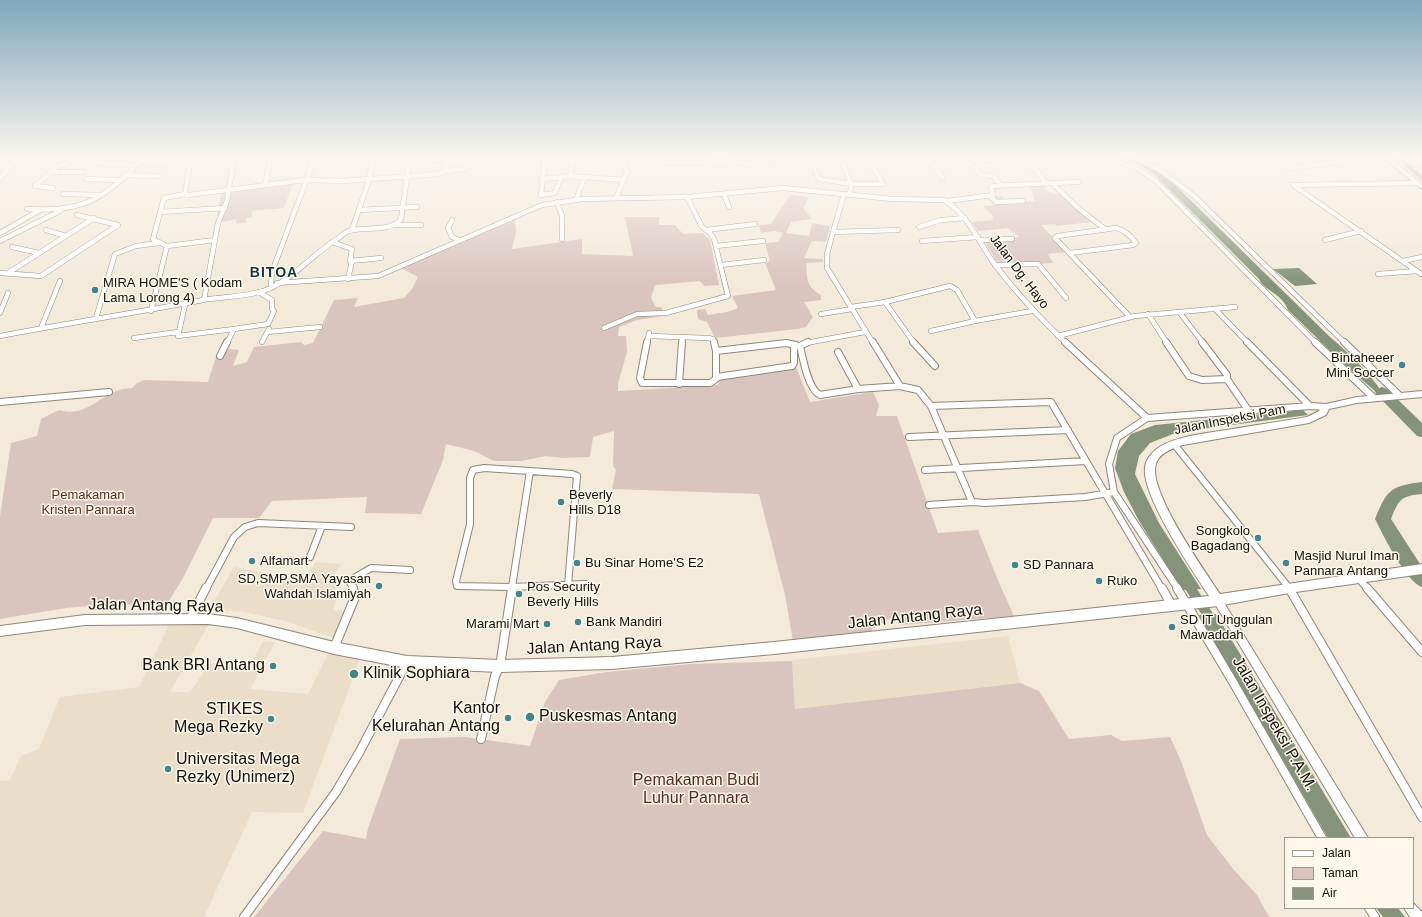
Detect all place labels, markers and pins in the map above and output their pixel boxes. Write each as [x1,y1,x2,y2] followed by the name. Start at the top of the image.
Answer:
[103,275,242,306] place label: MIRA HOME'S ( Kodam Lama Lorong 4)
[90,285,100,295] marker: MIRA HOME'S ( Kodam Lama Lorong 4)
[1326,350,1394,381] place label: Bintaheeer Mini Soccer
[1397,360,1407,370] marker: Bintaheeer Mini Soccer
[569,487,621,518] place label: Beverly Hills D18
[556,497,566,507] marker: Beverly Hills D18
[1191,523,1250,554] place label: Songkolo Bagadang
[1253,533,1263,543] marker: Songkolo Bagadang
[1294,548,1399,579] place label: Masjid Nurul Iman Pannara Antang
[260,553,308,569] place label: Alfamart
[585,555,704,571] place label: Bu Sinar Home'S E2
[247,556,257,566] marker: Alfamart
[1023,557,1094,573] place label: SD Pannara
[572,558,582,568] marker: Bu Sinar Home'S E2
[1281,558,1291,568] marker: Masjid Nurul Iman Pannara Antang
[1010,560,1020,570] marker: SD Pannara
[238,571,371,602] place label: SD,SMP,SMA Yayasan Wahdah Islamiyah
[1107,573,1137,589] place label: Ruko
[1094,576,1104,586] marker: Ruko
[527,579,600,610] place label: Pos Security Beverly Hills
[374,581,384,591] marker: SD,SMP,SMA Yayasan Wahdah Islamiyah
[514,589,524,599] marker: Pos Security Beverly Hills
[1180,612,1272,643] place label: SD IT Unggulan Mawaddah
[586,614,662,630] place label: Bank Mandiri
[466,616,539,632] place label: Marami Mart
[573,617,583,627] marker: Bank Mandiri
[542,619,552,629] marker: Marami Mart
[1167,622,1177,632] marker: SD IT Unggulan Mawaddah
[142,656,265,676] place label: Bank BRI Antang
[268,661,278,671] marker: Bank BRI Antang
[363,664,470,684] place label: Klinik Sophiara
[348,668,360,680] marker: Klinik Sophiara
[372,699,500,737] place label: Kantor Kelurahan Antang
[174,700,263,738] place label: STIKES Mega Rezky
[539,707,677,727] place label: Puskesmas Antang
[524,711,536,723] marker: Puskesmas Antang
[503,713,513,723] marker: Kantor Kelurahan Antang
[266,714,276,724] marker: STIKES Mega Rezky
[176,750,300,788] place label: Universitas Mega Rezky (Unimerz)
[163,764,173,774] marker: Universitas Mega Rezky (Unimerz)

